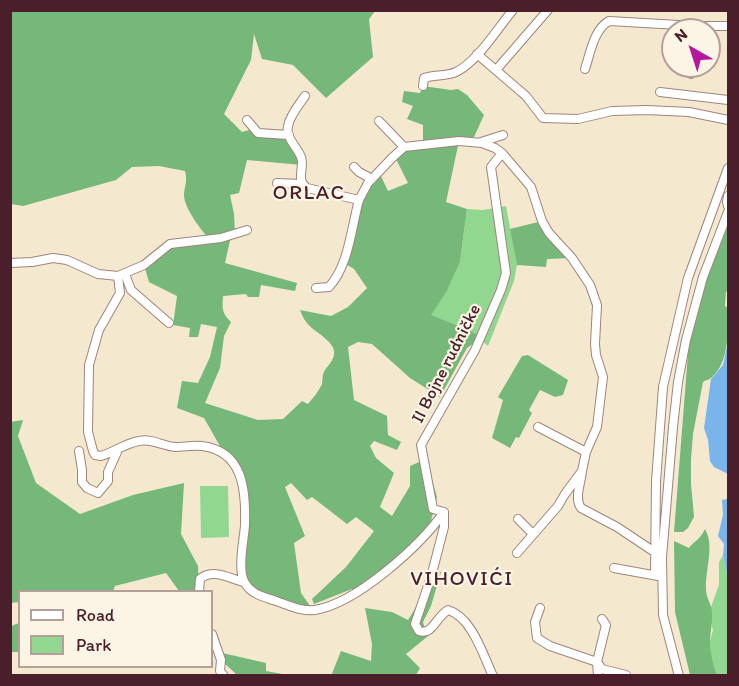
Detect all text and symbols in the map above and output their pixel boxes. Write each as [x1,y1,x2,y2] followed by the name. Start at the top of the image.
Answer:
[661,18,721,78] north arrow
[670,24,691,46] text: N
[273,181,345,207] district label: ORLAC
[408,301,486,427] street label: II Bojne rudničke
[410,567,514,593] district label: VIHOVIĆI
[18,590,213,668] legend
[76,604,115,626] text: Road
[76,634,111,656] text: Park

